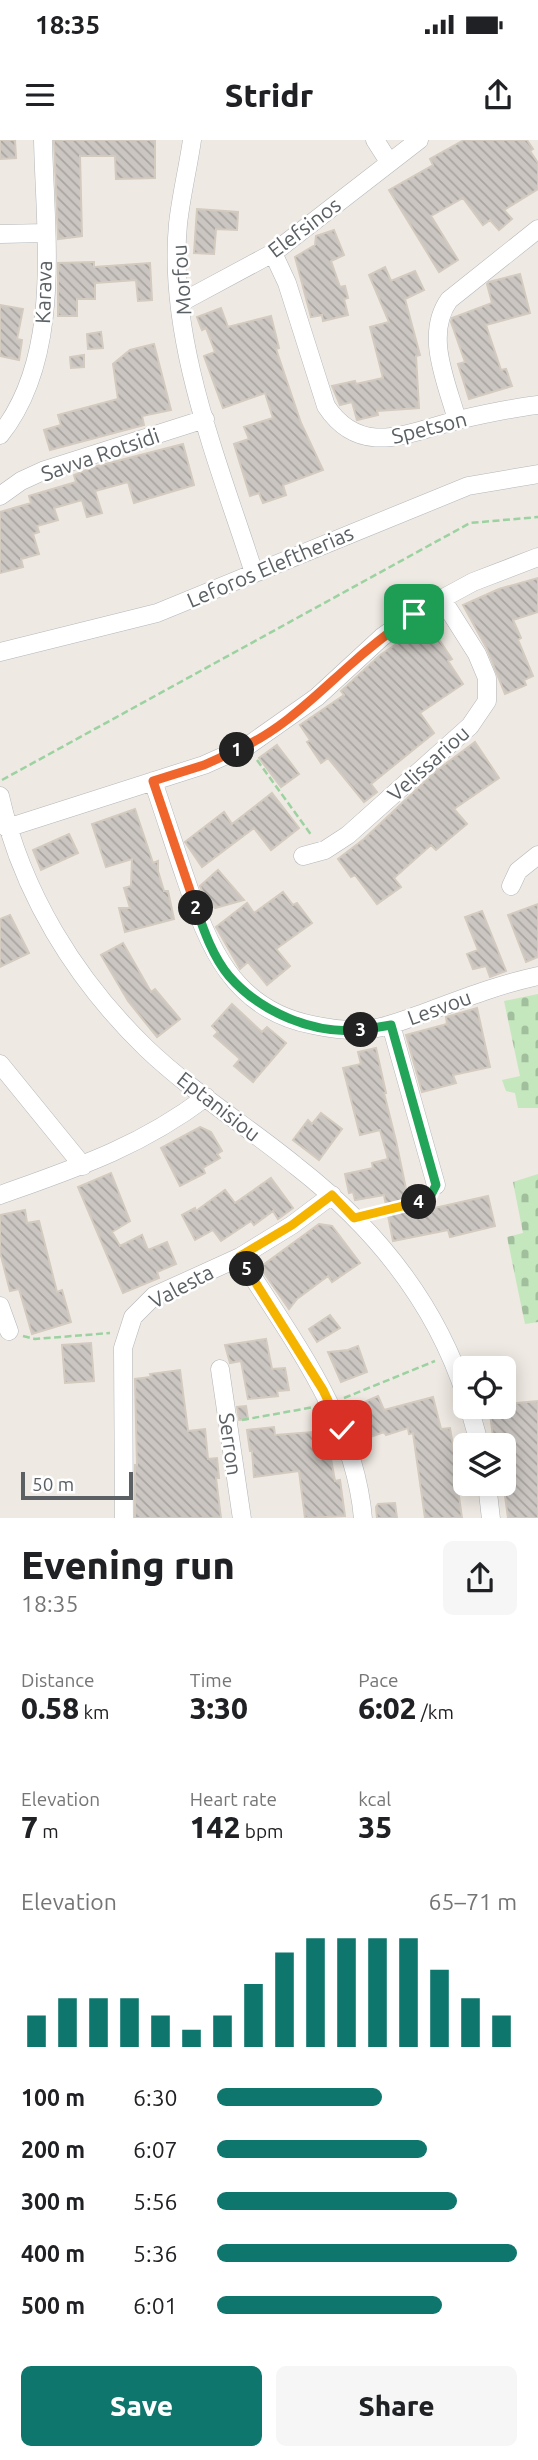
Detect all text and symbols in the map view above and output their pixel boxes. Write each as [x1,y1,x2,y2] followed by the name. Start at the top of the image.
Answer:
[35,10,100,39] text: 18:35
[21,76,59,114] icon: menu
[479,76,517,114] icon: share
[225,77,313,113] text: Stridr
[263,192,345,262] street label: Elefsinos
[167,244,195,316] street label: Morfou
[30,260,56,324] street label: Karava
[389,406,469,448] street label: Spetson
[38,423,162,485] street label: Savva Rotsidi
[183,520,357,612] street label: Leforos Eleftherias
[384,584,444,644] pin
[395,595,433,633] icon: arrive
[382,720,474,806] street label: Velissariou
[219,732,254,768] pin: 1
[231,738,242,760] text: 1
[178,890,214,926] pin: 2
[190,896,201,918] text: 2
[404,984,474,1030] street label: Lesvou
[344,1012,378,1048] pin: 3
[355,1018,366,1040] text: 3
[173,1066,265,1146] street label: Eptanisiou
[402,1184,436,1220] pin: 4
[413,1190,424,1212] text: 4
[230,1252,264,1286] pin: 5
[241,1257,252,1279] text: 5
[145,1259,217,1313] street label: Valesta
[453,1356,516,1496] map controls
[453,1356,516,1419] button: locate
[312,1400,372,1460] pin
[215,1411,247,1477] street label: Serron
[323,1411,361,1449] icon: check
[453,1433,516,1496] button: layers
[21,1470,133,1501] scale bar
[32,1473,74,1495] text: 50 m
[443,1541,517,1615] button: share
[21,1544,235,1586] text: Evening run
[21,1591,79,1616] text: 18:35
[21,1669,95,1691] text: Distance
[190,1669,232,1691] text: Time
[358,1669,399,1691] text: Pace
[21,1691,79,1725] text: 0.58
[190,1691,248,1725] text: 3:30
[358,1691,416,1725] text: 6:02
[79,1701,109,1723] text: km
[416,1701,454,1723] text: /km
[21,1788,100,1810] text: Elevation
[190,1788,277,1810] text: Heart rate
[358,1788,391,1810] text: kcal
[21,1810,38,1844] text: 7
[190,1810,240,1844] text: 142
[358,1810,392,1844] text: 35
[38,1820,59,1842] text: m
[240,1820,283,1842] text: bpm
[21,1889,117,1914] text: Elevation
[429,1889,517,1914] text: 65–71 m
[21,2085,85,2110] text: 100 m
[133,2085,178,2110] text: 6:30
[21,2137,85,2162] text: 200 m
[133,2137,178,2162] text: 6:07
[21,2189,85,2214] text: 300 m
[133,2189,178,2214] text: 5:56
[21,2241,85,2266] text: 400 m
[133,2241,178,2266] text: 5:36
[21,2293,85,2318] text: 500 m
[133,2293,178,2318] text: 6:01
[21,2366,262,2446] button: Save
[276,2366,517,2446] button: Share

